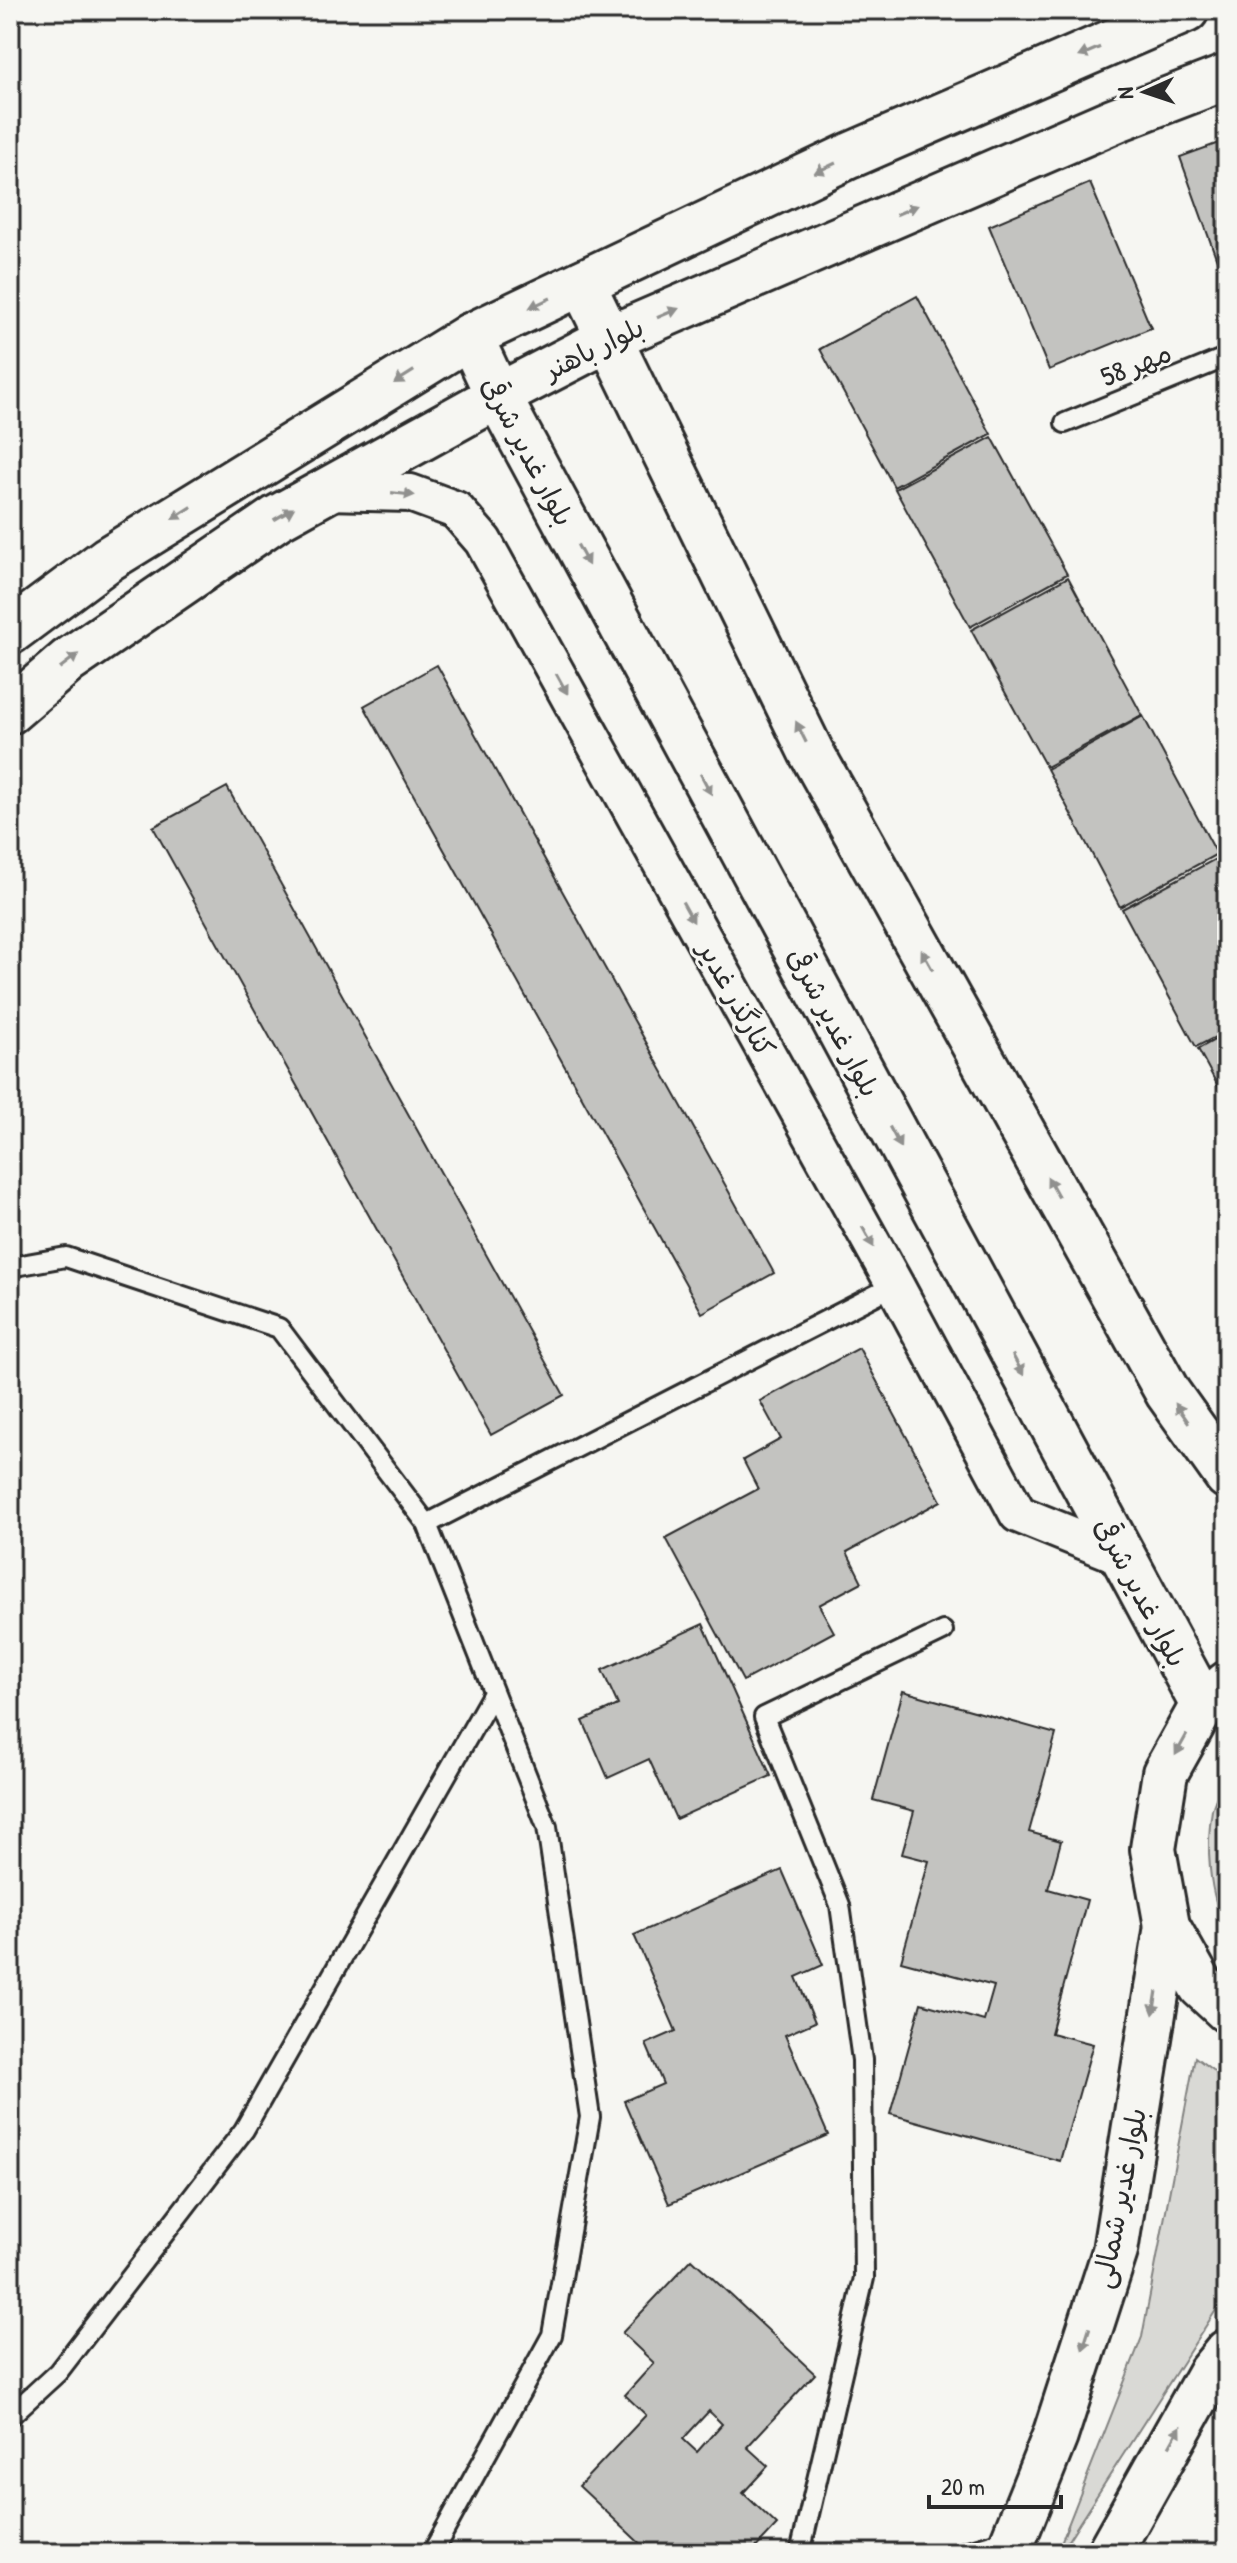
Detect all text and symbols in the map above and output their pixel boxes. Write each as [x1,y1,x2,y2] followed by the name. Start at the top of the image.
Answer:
[1077,46,1101,59] one-way arrow
[1105,52,1185,132] north arrow
[1110,86,1140,100] text: N
[814,161,837,175] one-way arrow
[895,203,919,216] one-way arrow
[528,296,551,310] one-way arrow
[657,306,680,319] one-way arrow
[536,308,650,389] street label: بلوار باهنر
[1095,333,1177,395] street label: مهر 58
[393,370,415,384] one-way arrow
[473,370,583,532] street label: بلوار غدیر شرقی
[391,488,416,501] one-way arrow
[171,506,193,520] one-way arrow
[273,507,295,521] one-way arrow
[576,544,590,566] one-way arrow
[59,653,79,669] one-way arrow
[555,673,569,696] one-way arrow
[794,721,808,744] one-way arrow
[699,773,713,795] one-way arrow
[681,900,695,923] one-way arrow
[689,933,784,1064] street label: کنارگذر غدیر
[779,941,889,1103] street label: بلوار غدیر شرقی
[920,949,934,971] one-way arrow
[888,1125,902,1148] one-way arrow
[1046,1176,1060,1198] one-way arrow
[861,1226,875,1248] one-way arrow
[1012,1354,1025,1377] one-way arrow
[1175,1402,1190,1423] one-way arrow
[1086,1511,1196,1673] street label: بلوار غدیر شرقی
[1174,1734,1188,1756] one-way arrow
[1148,1991,1160,2016] one-way arrow
[1083,2104,1155,2292] street label: بلوار غدیر شمالی
[1080,2328,1092,2352] one-way arrow
[1167,2425,1181,2447] one-way arrow
[929,2459,1061,2509] scale bar
[941,2470,985,2502] text: 20 m

